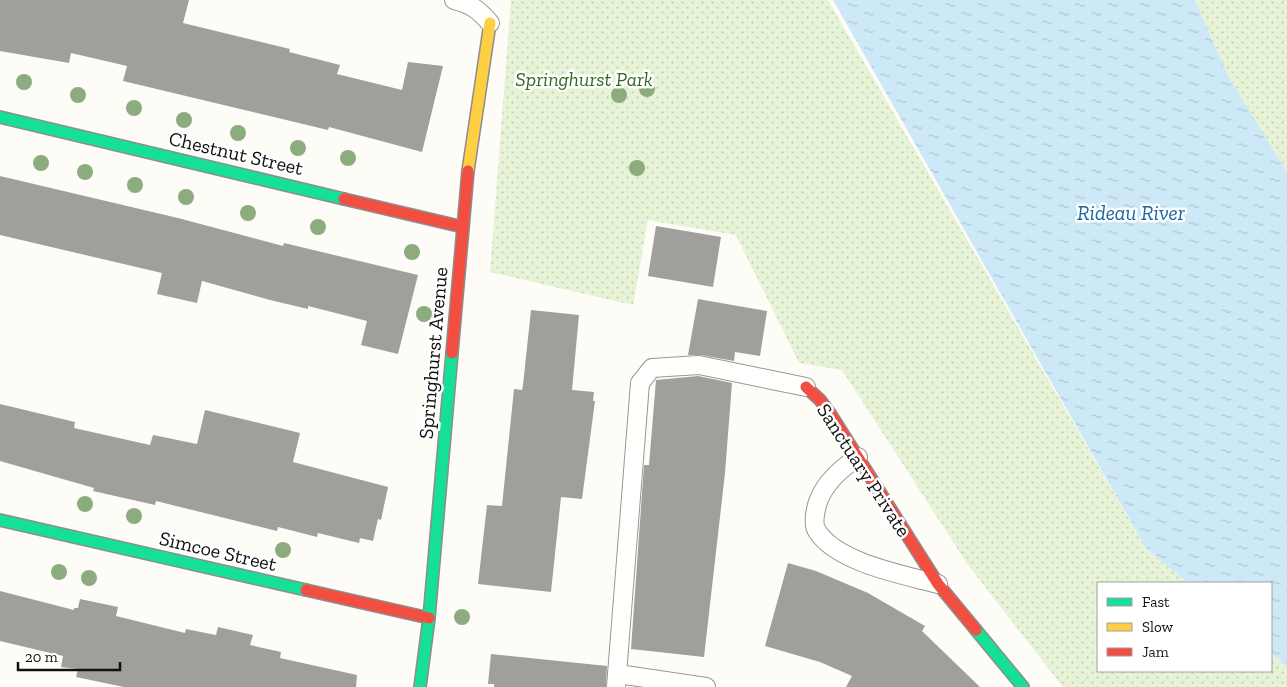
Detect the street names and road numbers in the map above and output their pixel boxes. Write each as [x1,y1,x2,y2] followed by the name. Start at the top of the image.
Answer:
[167,126,306,180] street label: Chestnut Street
[414,266,452,440] street label: Springhurst Avenue
[812,399,916,541] street label: Sanctuary Private
[157,526,280,576] street label: Simcoe Street

